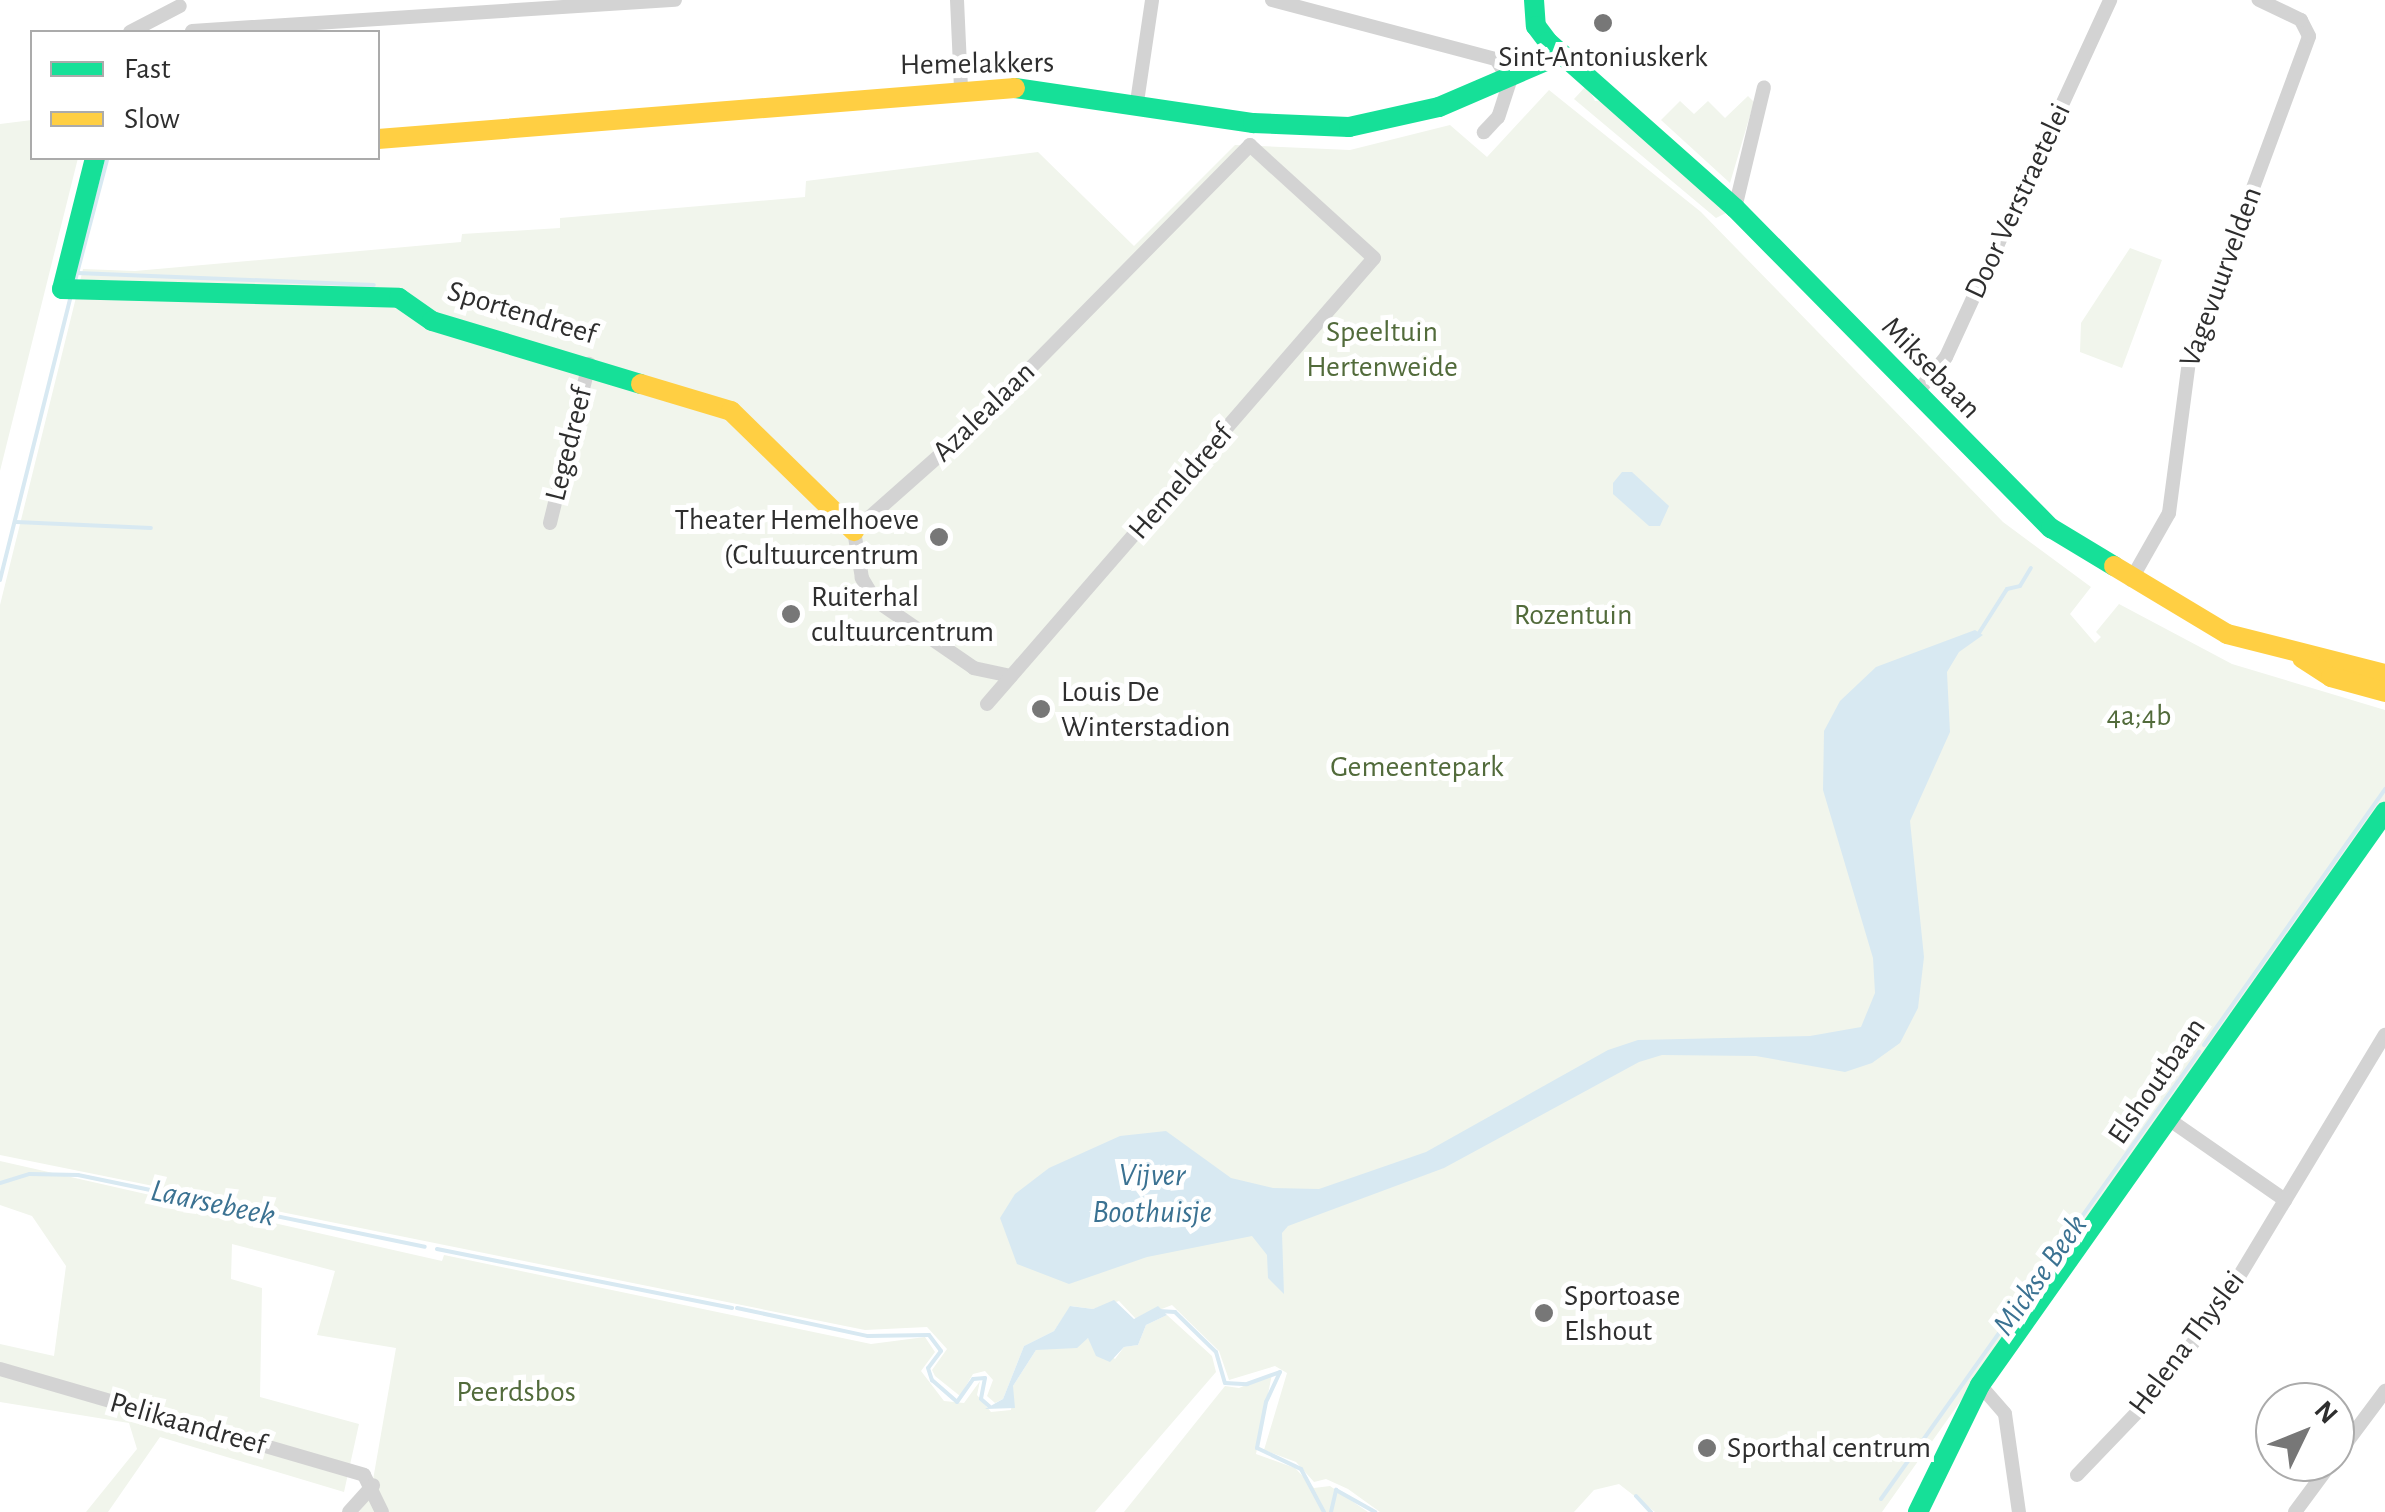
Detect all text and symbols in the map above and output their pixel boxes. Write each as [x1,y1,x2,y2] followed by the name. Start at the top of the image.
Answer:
[1592,12,1614,34] marker: Sint-Antoniuskerk
[30,30,380,160] legend
[1498,39,1708,75] place label: Sint-Antoniuskerk
[900,45,1054,83] street label: Hemelakkers
[124,54,171,84] text: Fast
[1957,98,2079,304] street label: Door Verstraetelei
[124,104,180,134] text: Slow
[2172,182,2270,372] street label: Vagevuurvelden
[443,273,601,353] street label: Sportendreef
[1874,310,1988,426] street label: Miksebaan
[1306,314,1458,384] park label: Speeltuin Hertenweide
[925,354,1043,470] street label: Azalealaan
[538,383,600,505] street label: Legedreef
[1121,417,1241,547] street label: Hemeldreef
[674,502,919,572] place label: Theater Hemelhoeve (Cultuurcentrum
[928,526,950,548] marker: Theater Hemelhoeve (Cultuurcentrum
[811,579,994,650] place label: Ruiterhal cultuurcentrum
[1514,597,1632,633] park label: Rozentuin
[780,603,802,625] marker: Ruiterhal cultuurcentrum
[1061,674,1230,744] place label: Louis De Winterstadion
[1030,698,1052,720] marker: Louis De Winterstadion
[2106,698,2172,734] park label: 4a;4b
[1330,749,1504,785] park label: Gemeentepark
[2100,1011,2214,1151] street label: Elshoutbaan
[1092,1157,1212,1232] water label: Vijver Boothuisje
[147,1171,279,1235] water label: Laarsebeek
[1985,1207,2095,1343] water label: Mickse Beek
[2121,1264,2253,1422] street label: Helena Thyslei
[1564,1278,1680,1348] place label: Sportoase Elshout
[1533,1302,1555,1324] marker: Sportoase Elshout
[456,1374,576,1410] park label: Peerdsbos
[2255,1382,2355,1482] north arrow
[106,1385,270,1463] street label: Pelikaandreef
[2309,1396,2342,1430] text: N
[1727,1430,1931,1466] place label: Sporthal centrum
[1696,1437,1718,1459] marker: Sporthal centrum

